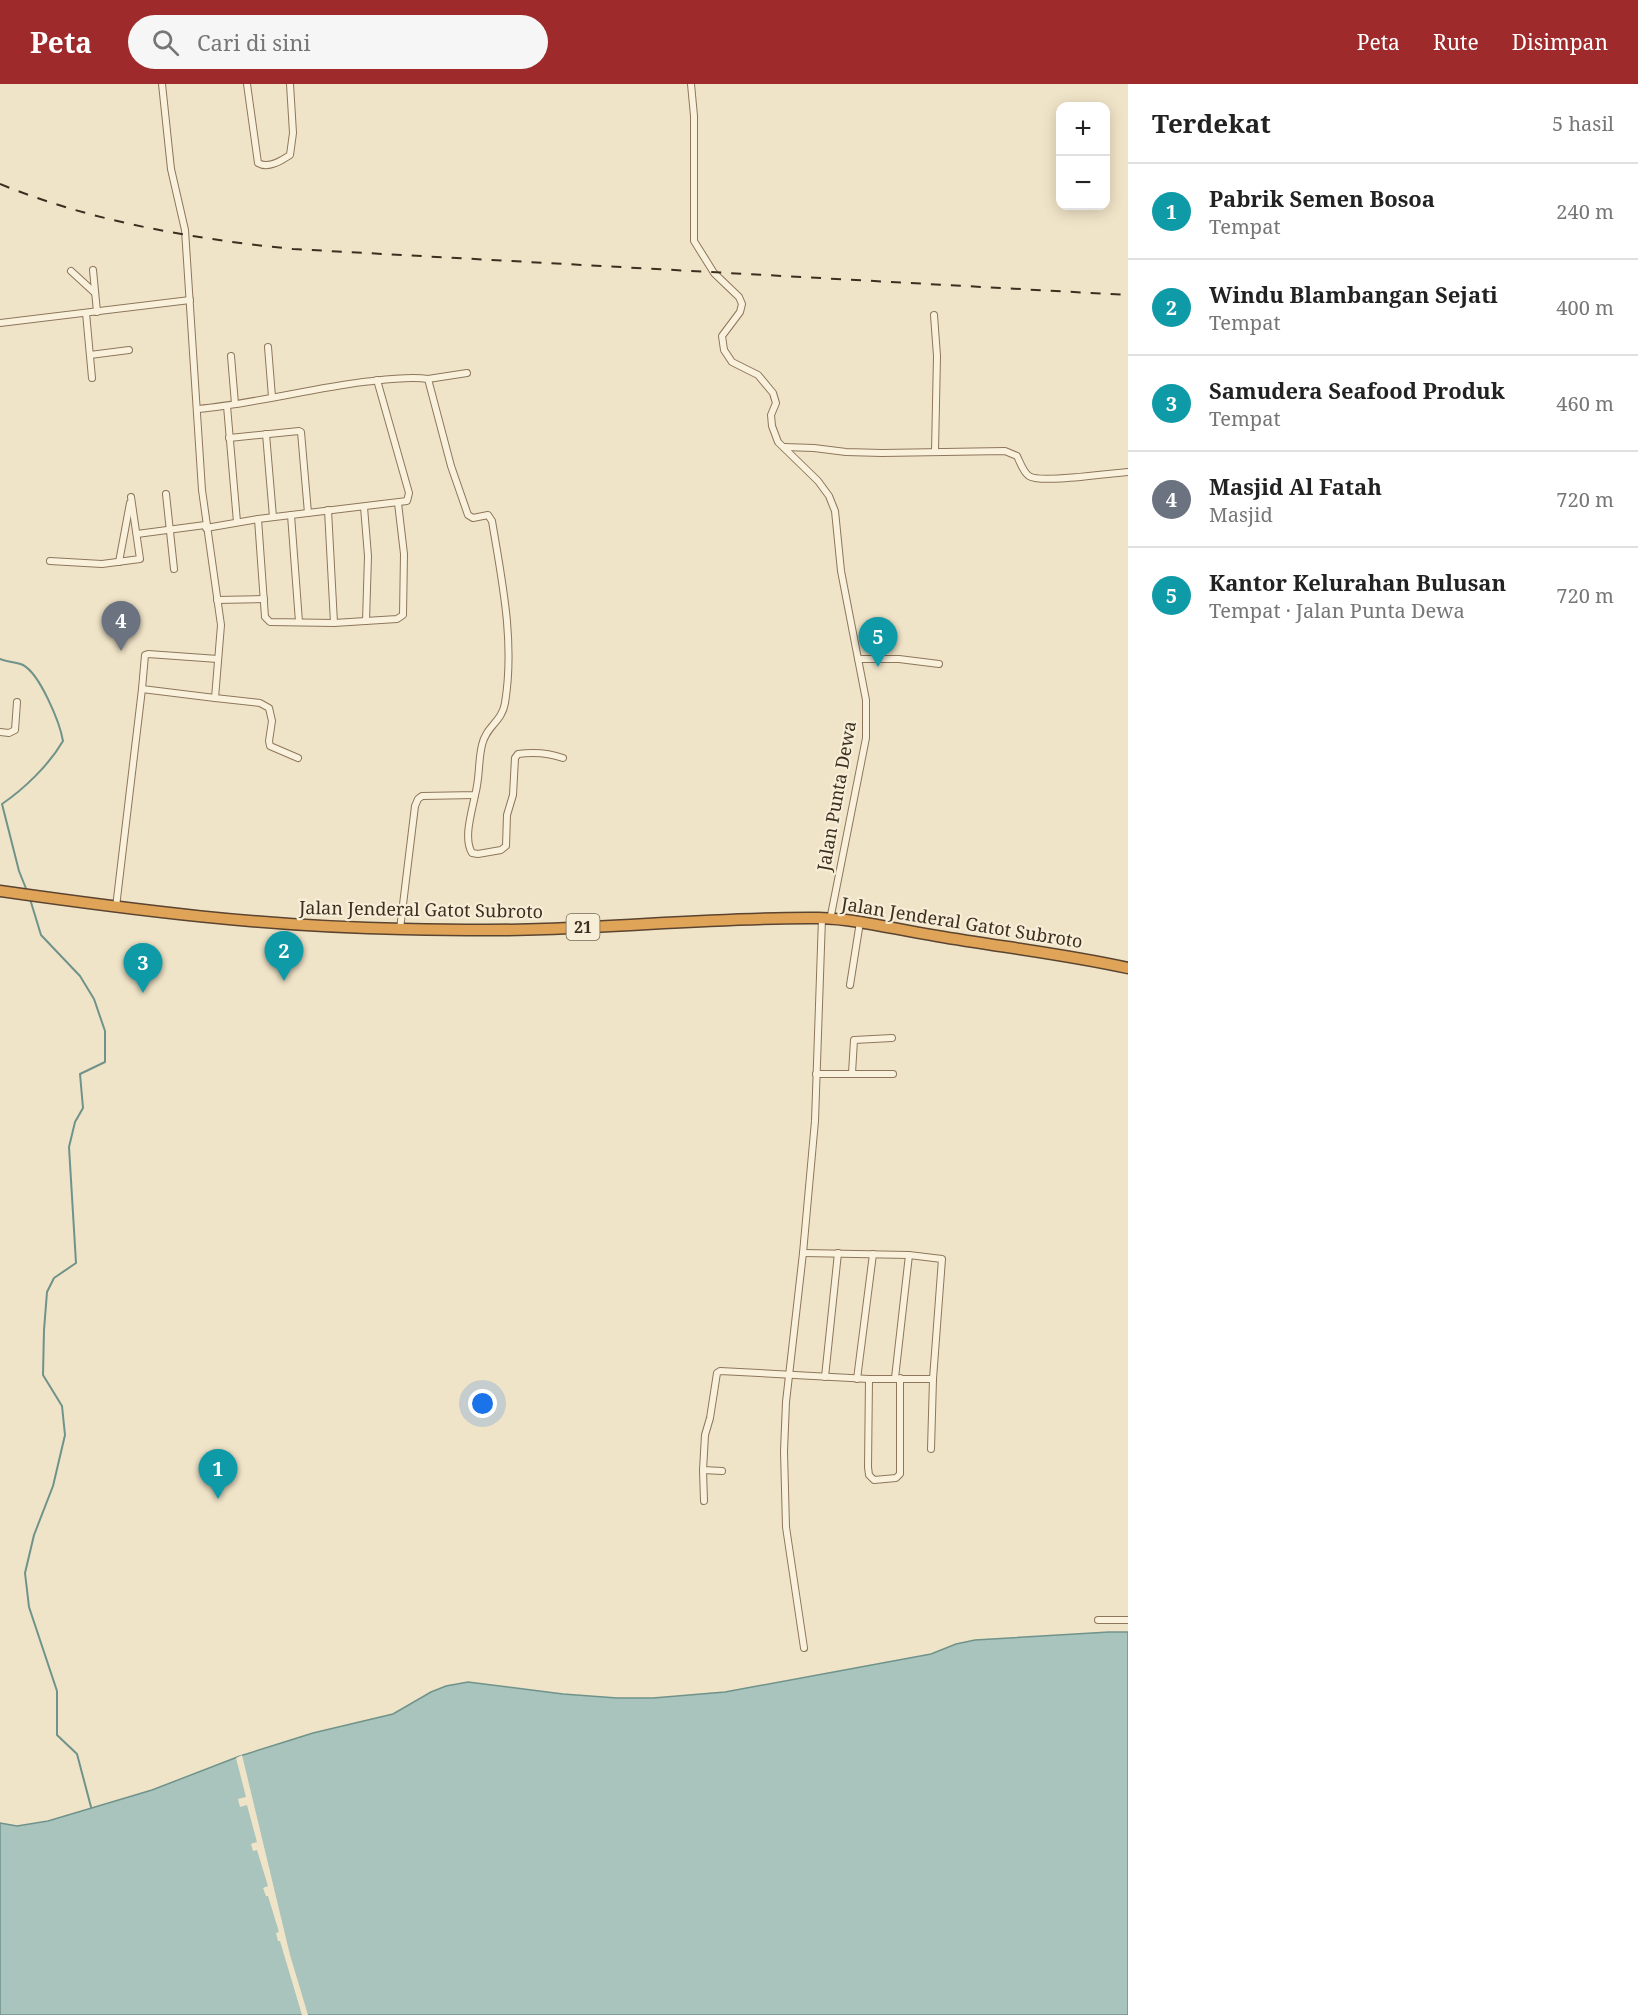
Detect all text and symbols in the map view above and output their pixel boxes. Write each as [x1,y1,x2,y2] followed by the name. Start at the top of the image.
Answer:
[128,15,548,69] search box
[30,23,92,61] text: Peta
[149,26,182,59] icon: search
[197,27,311,57] text: Cari di sini
[1357,28,1400,56] text: Peta
[1433,28,1479,56] text: Rute
[1512,28,1608,56] text: Disimpan
[1056,102,1110,210] map controls
[1056,102,1110,156] button: +
[1152,105,1271,141] text: Terdekat
[1552,110,1614,137] text: 5 hasil
[1056,156,1110,210] button: −
[1209,183,1435,213] text: Pabrik Semen Bosoa
[1166,198,1177,225] text: 1
[1556,198,1614,225] text: 240 m
[1209,213,1280,240] text: Tempat
[1209,279,1498,309] text: Windu Blambangan Sejati
[1166,294,1177,321] text: 2
[1556,294,1614,321] text: 400 m
[1209,309,1280,336] text: Tempat
[1209,375,1505,405] text: Samudera Seafood Produk
[1166,390,1177,417] text: 3
[1556,390,1614,417] text: 460 m
[1209,405,1280,432] text: Tempat
[1209,471,1382,501] text: Masjid Al Fatah
[1166,486,1177,513] text: 4
[1556,486,1614,513] text: 720 m
[1209,501,1273,528] text: Masjid
[1209,567,1506,597] text: Kantor Kelurahan Bulusan
[1166,582,1177,609] text: 5
[1556,582,1614,609] text: 720 m
[1209,597,1465,624] text: Tempat · Jalan Punta Dewa
[102,602,140,651] pin: 4
[858,618,898,667] pin: 5
[811,719,861,874] street label: Jalan Punta Dewa
[839,891,1085,953] street label: Jalan Jenderal Gatot Subroto
[298,895,543,923] street label: Jalan Jenderal Gatot Subroto
[566,914,600,940] road number: 21
[264,932,304,981] pin: 2
[124,944,162,993] pin: 3
[468,1389,497,1418] your location
[198,1450,238,1499] pin: 1

